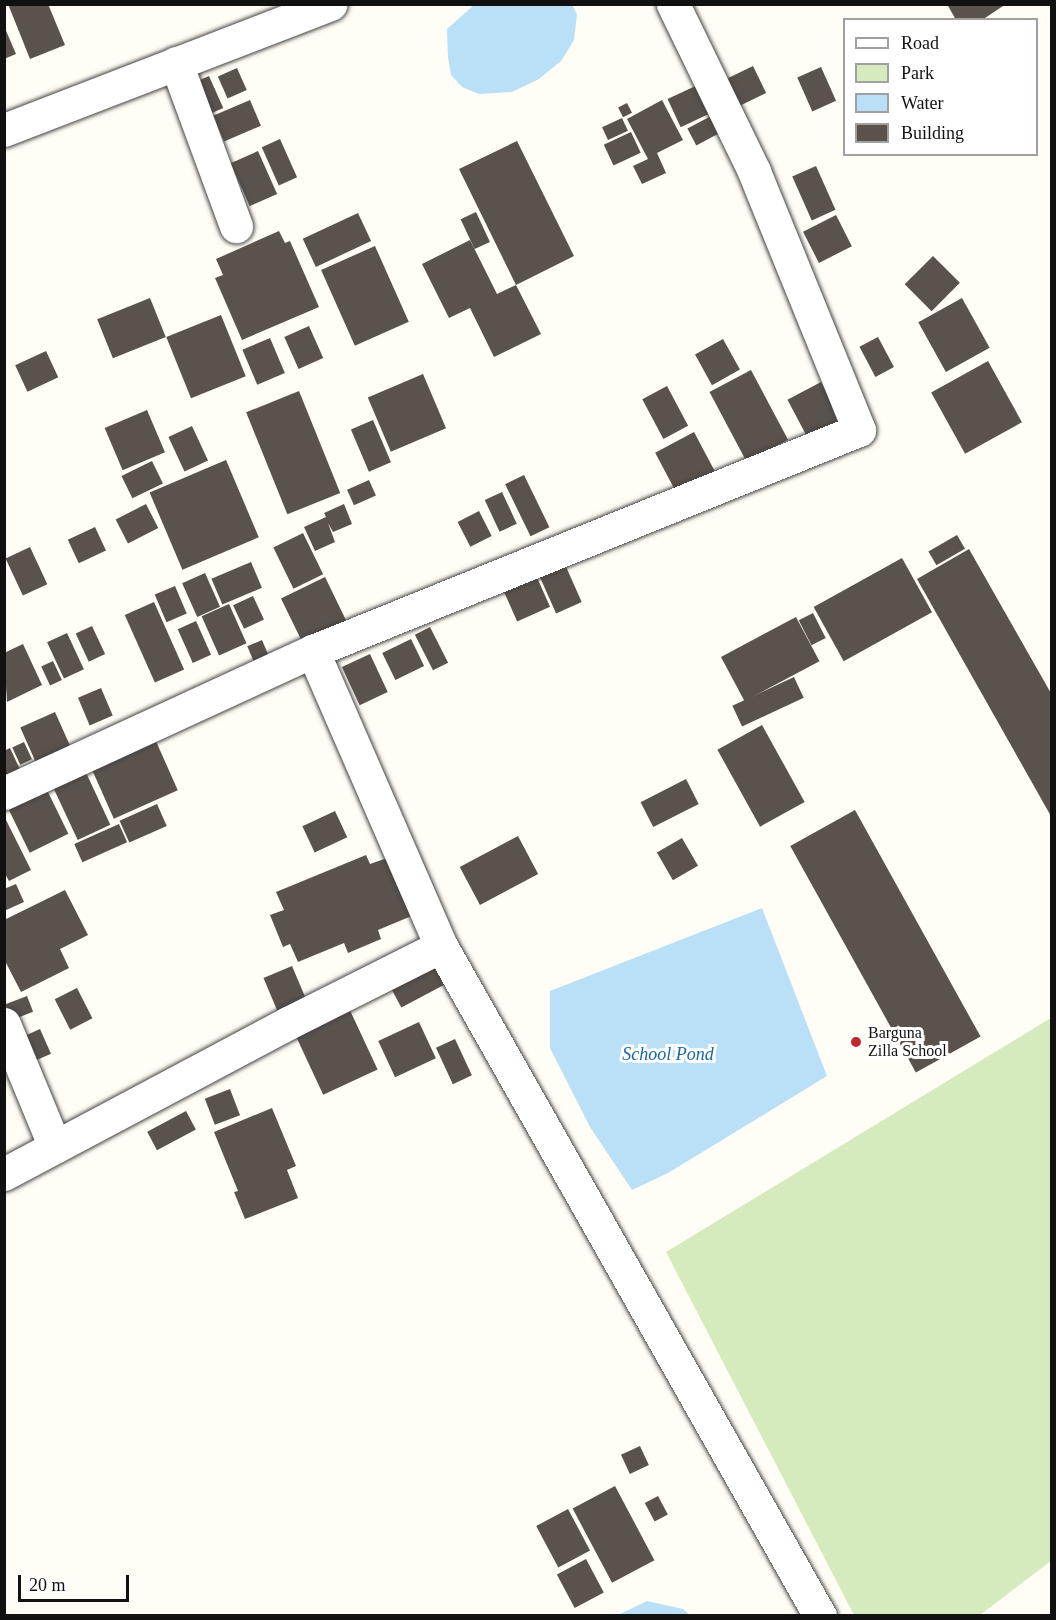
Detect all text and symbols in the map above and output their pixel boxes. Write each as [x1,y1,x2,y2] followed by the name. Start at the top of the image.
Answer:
[843,18,1038,156] legend
[901,33,939,53] text: Road
[901,63,934,83] text: Park
[901,93,944,113] text: Water
[901,123,964,143] text: Building
[868,1023,953,1061] place label: Barguna Zilla School
[849,1035,863,1049] marker: Barguna Zilla School
[616,1043,720,1065] water label: School Pond
[21,1563,132,1601] scale bar
[29,1575,66,1595] text: 20 m

